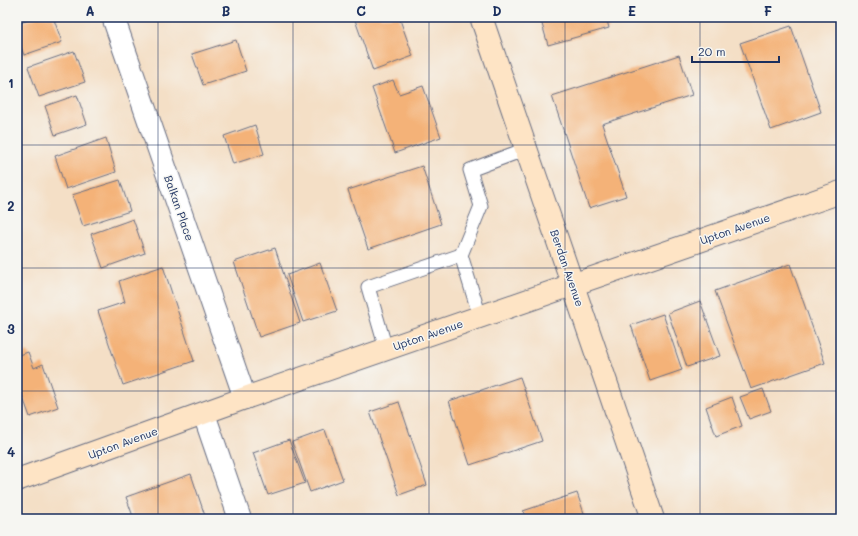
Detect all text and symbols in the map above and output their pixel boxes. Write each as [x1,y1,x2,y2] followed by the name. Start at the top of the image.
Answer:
[85,2,95,19] text: A
[222,2,231,19] text: B
[356,2,366,19] text: C
[492,2,502,19] text: D
[628,2,636,19] text: E
[764,2,772,19] text: F
[692,38,779,64] scale bar
[698,43,726,59] text: 20 m
[8,74,14,91] text: 1
[161,173,198,243] street label: Balkan Place
[7,197,15,214] text: 2
[698,209,772,248] street label: Upton Avenue
[547,227,588,309] street label: Berdan Avenue
[391,315,465,354] street label: Upton Avenue
[7,320,15,337] text: 3
[86,423,160,462] street label: Upton Avenue
[7,443,15,460] text: 4

